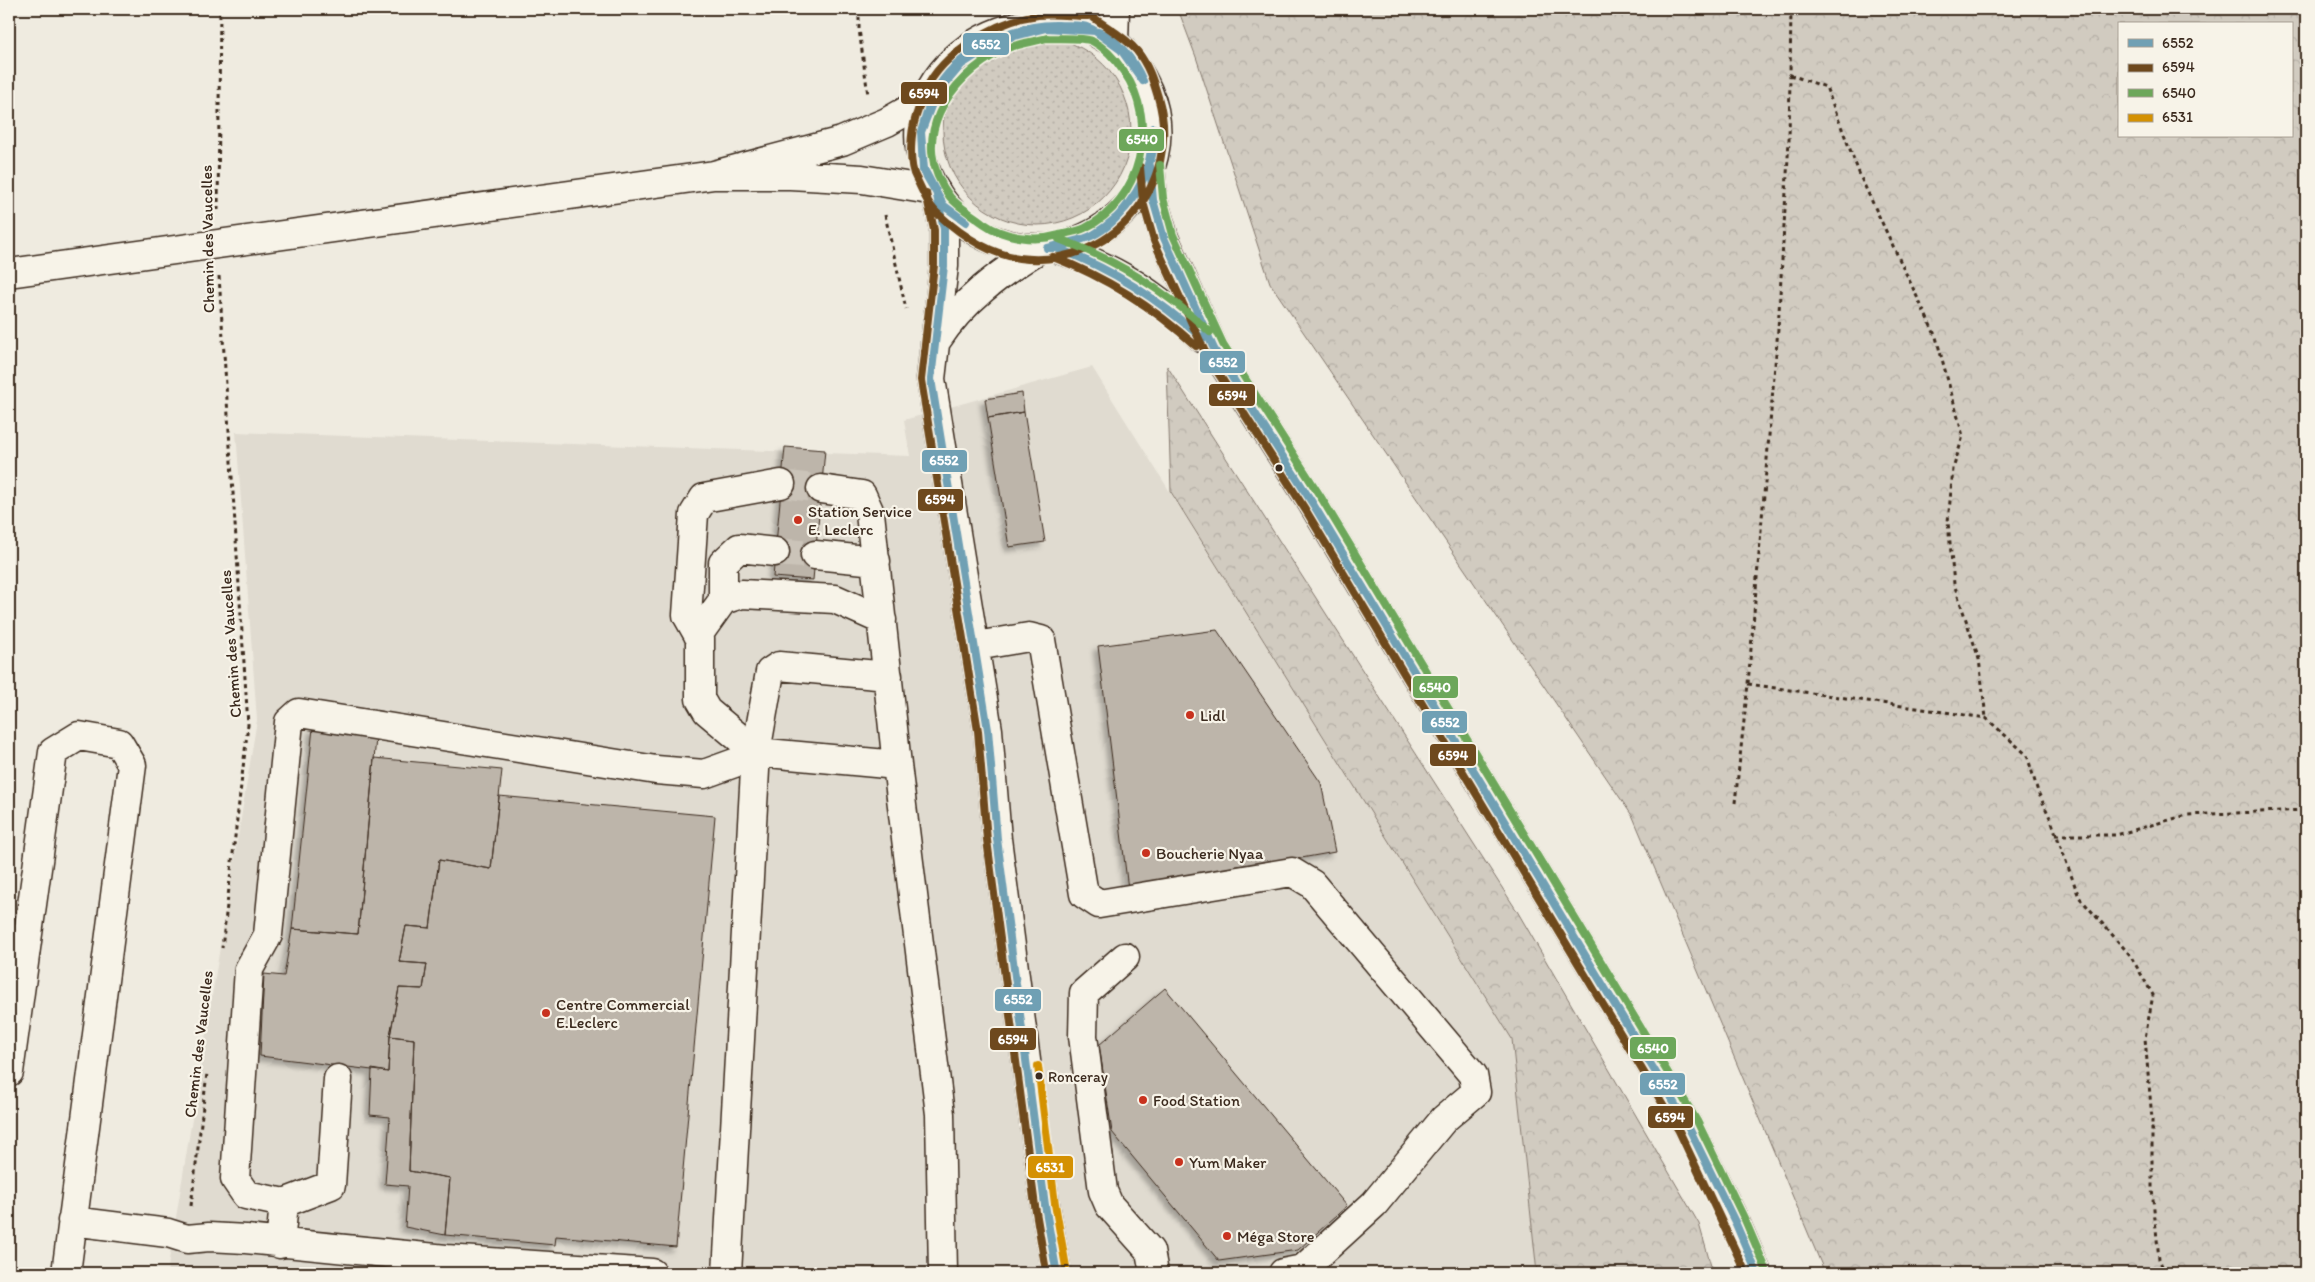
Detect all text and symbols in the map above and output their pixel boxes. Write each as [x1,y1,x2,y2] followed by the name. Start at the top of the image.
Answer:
[2118,22,2292,138] legend
[962,32,1010,56] line badge: 6552
[2162,34,2194,52] text: 6552
[971,36,1001,53] text: 6552
[2162,58,2195,76] text: 6594
[900,81,948,105] line badge: 6594
[2162,84,2196,102] text: 6540
[909,85,940,102] text: 6594
[2162,108,2193,126] text: 6531
[1118,128,1165,152] line badge: 6540
[1126,131,1158,148] text: 6540
[197,165,218,313] street label: Chemin des Vaucelles
[1199,350,1246,374] line badge: 6552
[1208,354,1238,371] text: 6552
[1208,383,1256,407] line badge: 6594
[1217,387,1248,404] text: 6594
[921,449,968,473] line badge: 6552
[929,452,959,469] text: 6552
[1274,463,1284,473] unlabelled marker
[917,488,964,512] line badge: 6594
[925,491,956,508] text: 6594
[808,502,912,539] place label: Station Service E. Leclerc
[792,514,804,526] marker: Station Service E. Leclerc
[216,569,245,719] street label: Chemin des Vaucelles
[1412,675,1459,699] line badge: 6540
[1419,679,1451,696] text: 6540
[1200,706,1226,725] place label: Lidl
[1184,709,1196,721] marker: Lidl
[1421,710,1468,734] line badge: 6552
[1430,714,1460,731] text: 6552
[1429,743,1477,767] line badge: 6594
[1438,747,1469,764] text: 6594
[1156,844,1264,863] place label: Boucherie Nyaa
[1140,847,1152,859] marker: Boucherie Nyaa
[180,969,217,1119] street label: Chemin des Vaucelles
[994,988,1042,1012] line badge: 6552
[1003,991,1033,1008] text: 6552
[556,995,690,1032] place label: Centre Commercial E.Leclerc
[540,1007,552,1019] marker: Centre Commercial E.Leclerc
[989,1027,1037,1051] line badge: 6594
[998,1031,1029,1048] text: 6594
[1629,1036,1677,1060] line badge: 6540
[1637,1040,1669,1057] text: 6540
[1048,1068,1108,1086] place label: Ronceray
[1034,1071,1044,1081] marker: Ronceray
[1639,1072,1686,1096] line badge: 6552
[1648,1076,1678,1093] text: 6552
[1153,1091,1240,1110] place label: Food Station
[1137,1094,1149,1106] marker: Food Station
[1647,1105,1694,1129] line badge: 6594
[1655,1109,1686,1126] text: 6594
[1189,1153,1267,1172] place label: Yum Maker
[1027,1155,1074,1179] line badge: 6531
[1173,1156,1185,1168] marker: Yum Maker
[1036,1159,1065,1176] text: 6531
[1237,1227,1315,1246] place label: Méga Store
[1221,1230,1233,1242] marker: Méga Store

